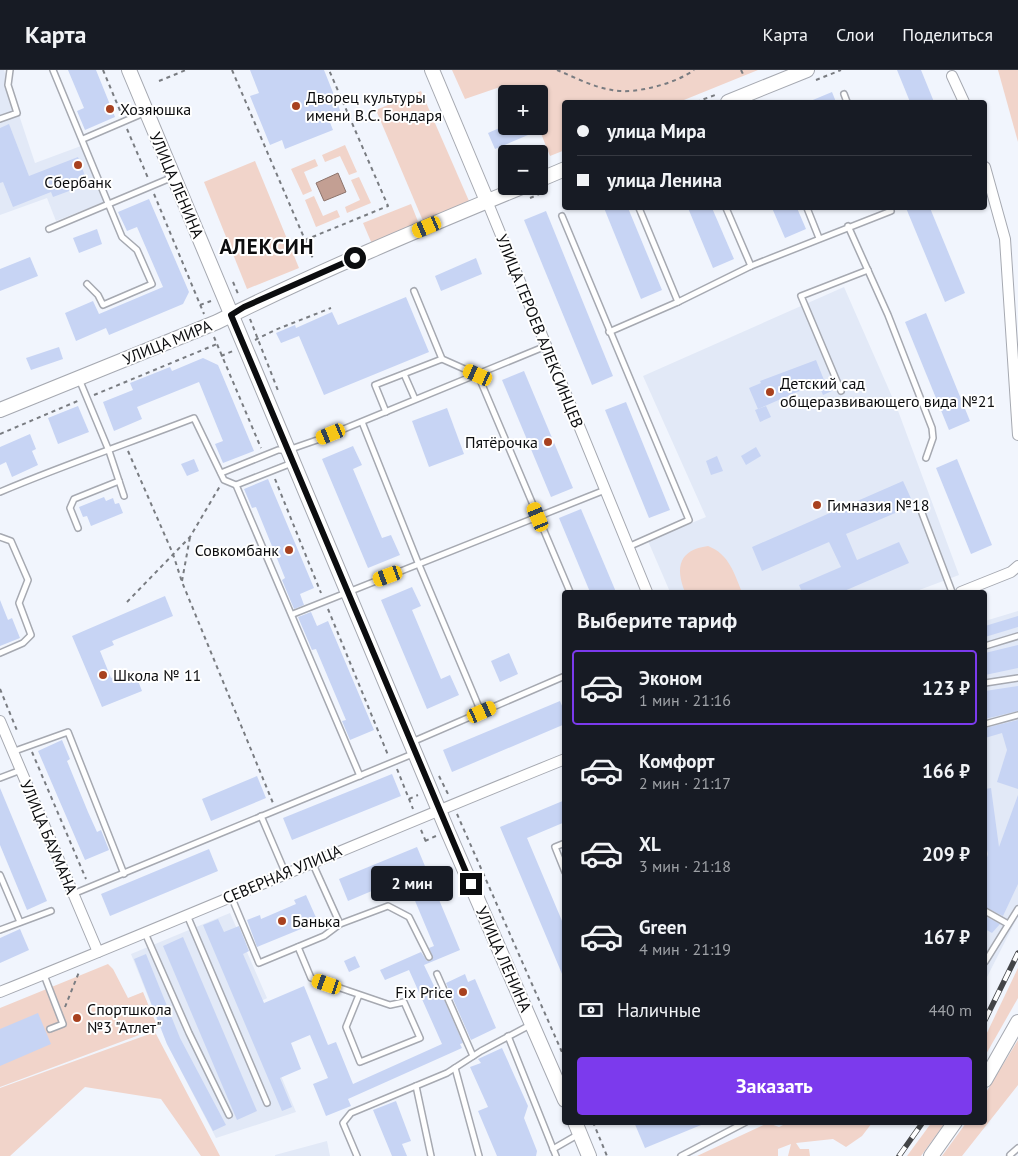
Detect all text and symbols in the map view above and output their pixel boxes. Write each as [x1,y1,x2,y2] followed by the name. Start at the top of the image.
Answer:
[25,19,87,50] text: Карта
[763,23,808,46] text: Карта
[836,23,874,46] text: Слои
[902,23,993,46] text: Поделиться
[498,85,548,195] map controls
[498,85,548,135] button: +
[306,87,442,125] place label: Дворец культуры имени В.С. Бондаря
[120,99,191,119] place label: Хозяюшка
[290,100,302,112] marker: Дворец культуры имени В.С. Бондаря
[104,103,116,115] marker: Хозяюшка
[607,119,706,143] text: улица Мира
[146,129,209,242] street label: УЛИЦА ЛЕНИНА
[498,145,548,195] button: −
[72,159,84,171] marker: Сбербанк
[607,168,722,192] text: улица Ленина
[44,172,112,192] place label: Сбербанк
[410,214,443,240] car
[492,231,588,431] street label: УЛИЦА ГЕРОЕВ АЛЕКСИНЦЕВ
[219,233,315,260] district label: АЛЕКСИН
[344,247,366,269] route start
[120,315,215,369] street label: УЛИЦА МИРА
[461,362,494,388] car
[780,373,995,411] place label: Детский сад общеразвивающего вида №21
[764,386,776,398] marker: Детский сад общеразвивающего вида №21
[314,421,347,447] car
[465,432,538,452] place label: Пятёрочка
[542,436,554,448] marker: Пятёрочка
[827,495,929,515] place label: Гимназия №18
[811,499,823,511] marker: Гимназия №18
[525,500,550,534] car
[195,540,279,560] place label: Совкомбанк
[283,544,295,556] marker: Совкомбанк
[371,564,404,588] car
[577,606,737,634] text: Выберите тариф
[113,665,201,685] place label: Школа № 11
[579,665,624,710] icon: car
[639,666,702,690] text: Эконом
[97,669,109,681] marker: Школа № 11
[922,676,970,700] text: 123 ₽
[639,690,731,710] text: 1 мин · 21:16
[465,699,498,725] car
[579,748,624,793] icon: car
[639,749,715,773] text: Комфорт
[922,759,970,783] text: 166 ₽
[639,773,731,793] text: 2 мин · 21:17
[16,777,82,897] street label: УЛИЦА БАУМАНА
[579,831,624,876] icon: car
[639,832,661,856] text: XL
[220,840,345,908] street label: СЕВЕРНАЯ УЛИЦА
[922,842,970,866] text: 209 ₽
[639,856,731,876] text: 3 мин · 21:18
[371,866,454,902] callout: 2 мин
[391,873,433,893] text: 2 мин
[460,873,482,895] route end
[472,903,536,1015] street label: УЛИЦА ЛЕНИНА
[292,911,340,931] place label: Банька
[579,914,624,959] icon: car
[276,915,288,927] marker: Банька
[639,915,687,939] text: Green
[923,925,970,949] text: 167 ₽
[639,939,731,959] text: 4 мин · 21:19
[310,972,343,996] car
[395,982,453,1002] place label: Fix Price
[457,986,469,998] marker: Fix Price
[577,996,605,1024] icon: cash
[617,998,701,1022] text: Наличные
[87,999,172,1037] place label: Спортшкола №3 "Атлет"
[929,1000,972,1020] text: 440 m
[71,1012,83,1024] marker: Спортшкола №3 "Атлет"
[577,1057,972,1115] button: Заказать

